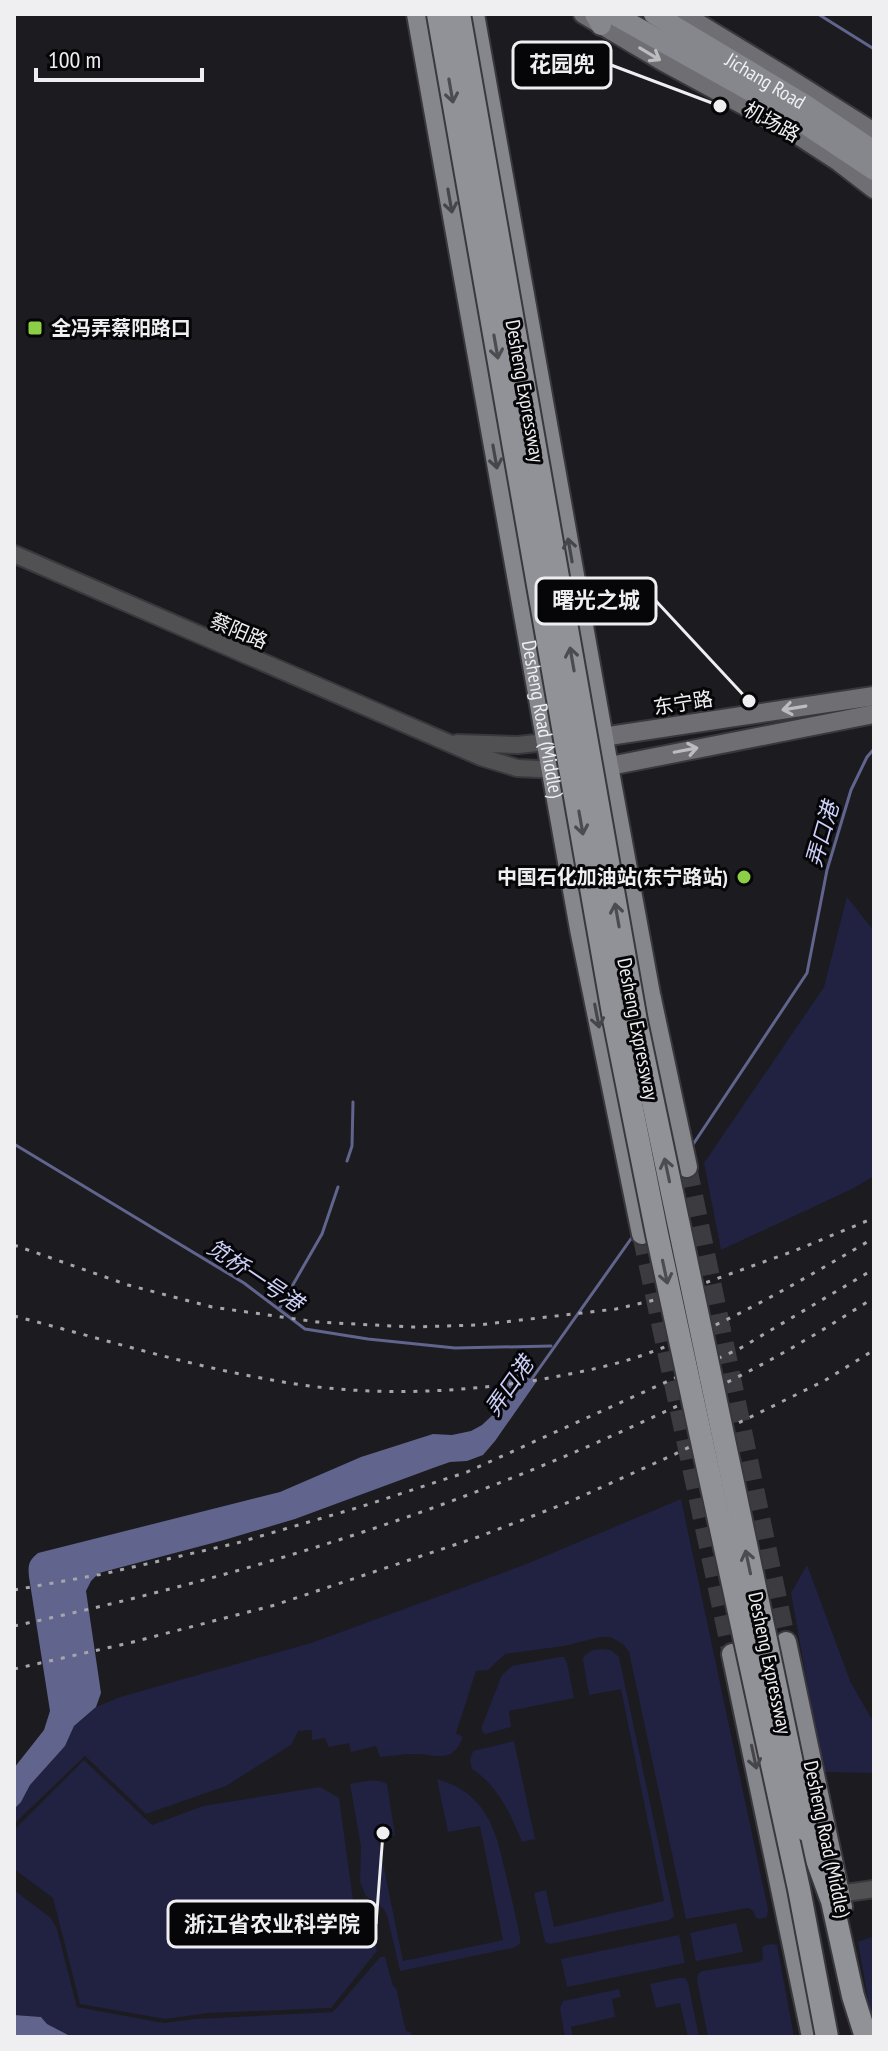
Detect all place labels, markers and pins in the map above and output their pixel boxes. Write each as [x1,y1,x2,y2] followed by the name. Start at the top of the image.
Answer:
[513,42,611,88] callout: 花园兜
[51,315,191,341] place label: 全冯弄蔡阳路口
[26,319,44,337] marker: 全冯弄蔡阳路口
[536,578,656,624] callout: 曙光之城
[497,864,728,890] place label: 中国石化加油站(东宁路站)
[735,868,753,886] marker: 中国石化加油站(东宁路站)
[168,1901,376,1947] callout: 浙江省农业科学院

